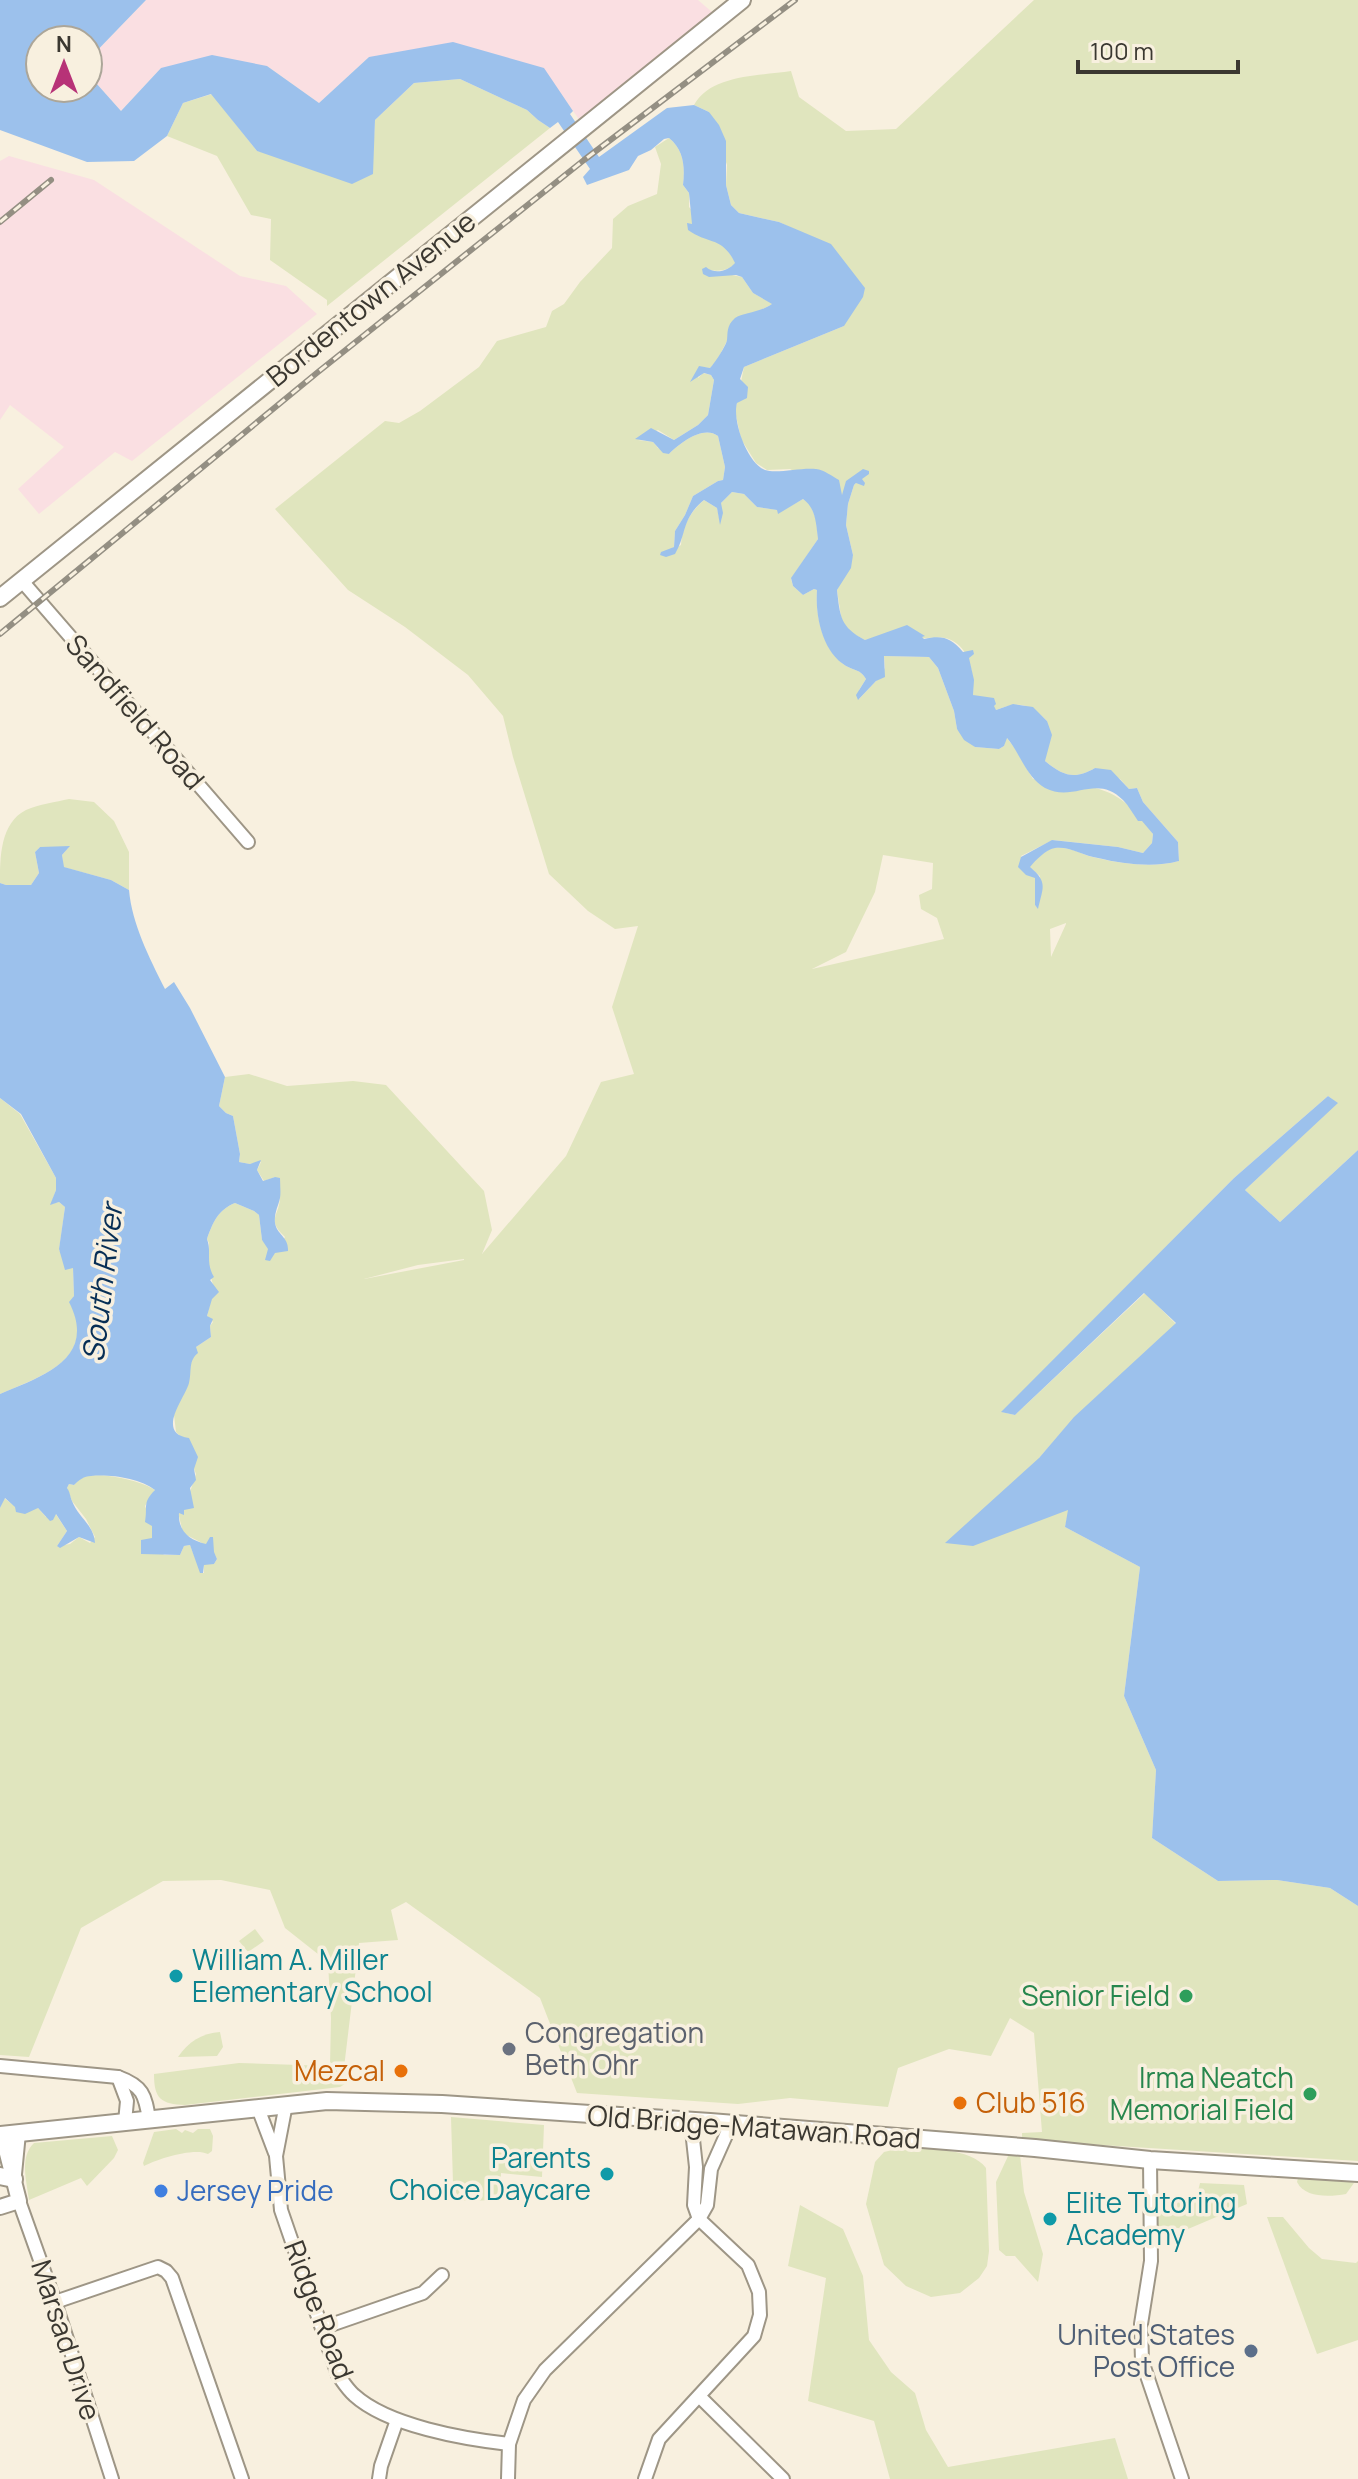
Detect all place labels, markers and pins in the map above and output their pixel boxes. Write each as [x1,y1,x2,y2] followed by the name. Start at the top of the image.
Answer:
[192,1940,433,2010] place label: William A. Miller Elementary School
[167,1967,185,1985] marker: William A. Miller Elementary School
[1021,1976,1170,2014] place label: Senior Field
[1177,1987,1195,2005] marker: Senior Field
[525,2013,704,2083] place label: Congregation Beth Ohr
[500,2040,518,2058] marker: Congregation Beth Ohr
[294,2051,385,2089] place label: Mezcal
[1110,2058,1294,2128] place label: Irma Neatch Memorial Field
[392,2062,410,2080] marker: Mezcal
[976,2083,1086,2121] place label: Club 516
[1301,2085,1319,2103] marker: Irma Neatch Memorial Field
[951,2094,969,2112] marker: Club 516
[389,2138,591,2208] place label: Parents Choice Daycare
[598,2165,616,2183] marker: Parents Choice Daycare
[177,2171,334,2209] place label: Jersey Pride
[152,2182,170,2200] marker: Jersey Pride
[1066,2183,1237,2253] place label: Elite Tutoring Academy
[1041,2210,1059,2228] marker: Elite Tutoring Academy
[1057,2315,1235,2385] place label: United States Post Office
[1242,2342,1260,2360] marker: United States Post Office

